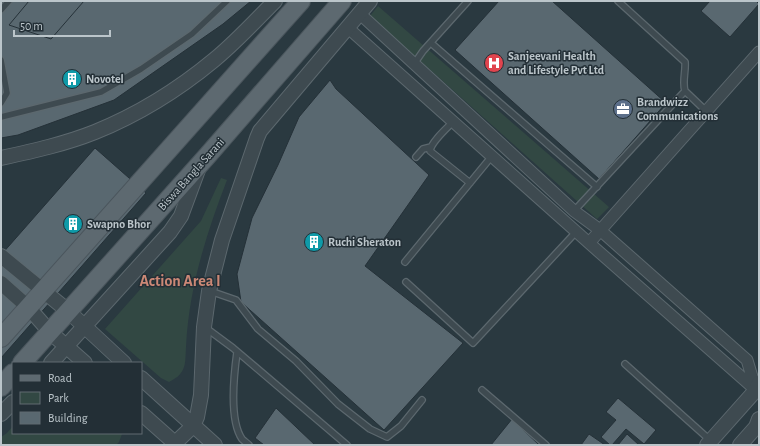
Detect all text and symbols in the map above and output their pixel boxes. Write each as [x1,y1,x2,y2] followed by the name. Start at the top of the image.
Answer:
[14,12,110,38] scale bar
[20,20,43,32] text: 50 m
[508,50,605,77] place label: Sanjeevani Health and Lifestyle Pvt Ltd
[483,52,505,74] hospital icon: Sanjeevani Health and Lifestyle Pvt Ltd
[61,68,83,90] building icon: Novotel
[86,73,124,85] place label: Novotel
[637,96,719,122] place label: Brandwizz Communications
[612,98,634,120] office icon: Brandwizz Communications
[156,136,226,212] street label: Biswa Bangla Sarani
[62,213,84,235] building icon: Swapno Bhor
[87,218,151,230] place label: Swapno Bhor
[303,231,325,253] building icon: Ruchi Sheraton
[328,236,401,248] place label: Ruchi Sheraton
[139,273,221,289] district label: Action Area I
[12,362,142,434] legend
[48,372,72,384] text: Road
[48,392,69,404] text: Park
[48,412,88,424] text: Building

